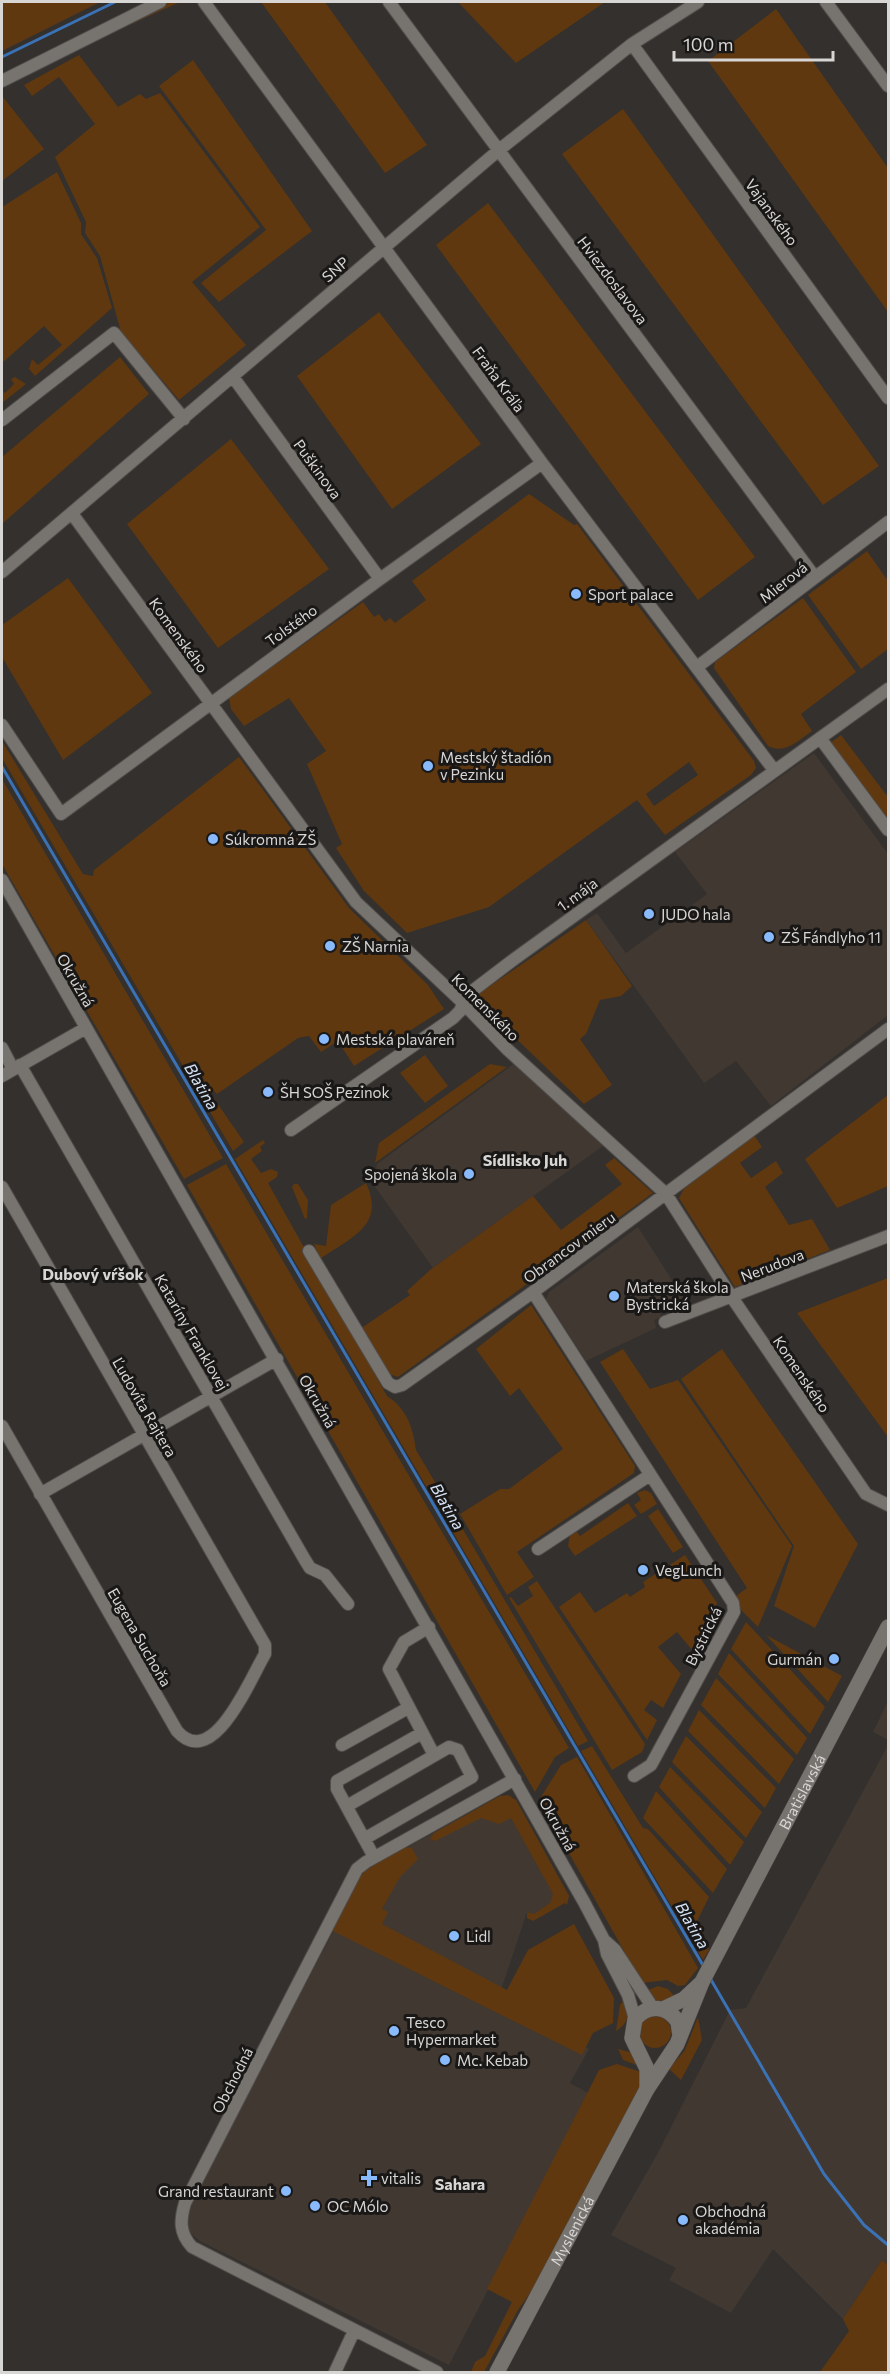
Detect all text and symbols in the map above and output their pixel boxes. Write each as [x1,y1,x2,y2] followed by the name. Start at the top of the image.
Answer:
[674,24,833,62] scale bar
[683,33,733,55] text: 100 m
[742,175,802,249] street label: Vajanského
[574,232,652,328] street label: Hviezdoslavova
[318,253,352,285] street label: SNP
[469,343,529,415] street label: Fraňa Kráľa
[290,436,346,502] street label: Puškinova
[755,558,811,606] street label: Mierová
[588,585,673,603] place label: Sport palace
[569,587,583,601] marker: Sport palace
[146,594,212,676] street label: Komenského
[262,600,320,650] street label: Tolstého
[440,748,552,783] place label: Mestský štadión v Pezinku
[421,759,435,773] marker: Mestský štadión v Pezinku
[225,829,316,848] place label: Súkromná ZŠ
[206,832,220,846] marker: Súkromná ZŠ
[553,873,601,915] street label: 1. mája
[661,905,731,923] place label: JUDO hala
[642,907,656,921] marker: JUDO hala
[781,927,881,946] place label: ZŠ Fándlyho 11
[762,930,776,944] marker: ZŠ Fándlyho 11
[342,936,409,955] place label: ZŠ Narnia
[323,939,337,953] marker: ZŠ Narnia
[54,950,98,1010] street label: Okružná
[448,969,524,1045] street label: Komenského
[336,1030,455,1048] place label: Mestská plaváreň
[317,1032,331,1046] marker: Mestská plaváreň
[181,1059,223,1113] water label: Blatina
[280,1082,390,1101] place label: ŠH SOŠ Pezinok
[261,1085,275,1099] marker: ŠH SOŠ Pezinok
[483,1150,567,1169] district label: Sídlisko Juh
[364,1165,457,1183] place label: Spojená škola
[462,1167,476,1181] marker: Spojená škola
[519,1208,619,1286] street label: Obrancov mieru
[738,1245,806,1285] street label: Nerudova
[42,1264,144,1283] district label: Dubový vŕšok
[151,1271,233,1393] street label: Kataríny Franklovej
[626,1278,729,1313] place label: Materská škola Bystrická
[607,1289,621,1303] marker: Materská škola Bystrická
[770,1332,834,1416] street label: Komenského
[109,1354,181,1460] street label: Ľudovíta Rajtera
[296,1371,340,1431] street label: Okružná
[427,1479,469,1533] water label: Blatina
[655,1561,722,1579] place label: VegLunch
[636,1563,650,1577] marker: VegLunch
[104,1584,176,1690] street label: Eugena Suchoňa
[681,1604,725,1668] street label: Bystrická
[767,1650,822,1668] place label: Gurmán
[827,1652,841,1666] marker: Gurmán
[775,1751,829,1832] street label: Bratislavská
[536,1794,580,1854] street label: Okružná
[672,1898,714,1952] water label: Blatina
[466,1927,491,1945] place label: Lidl
[447,1929,461,1943] marker: Lidl
[406,2013,496,2048] place label: Tesco Hypermarket
[387,2024,401,2038] marker: Tesco Hypermarket
[208,2044,256,2116] street label: Obchodná
[457,2051,528,2069] place label: Mc. Kebab
[438,2053,452,2067] marker: Mc. Kebab
[381,2169,421,2187] place label: vitalis
[362,2171,376,2185] marker: vitalis
[435,2174,485,2193] district label: Sahara
[158,2182,274,2200] place label: Grand restaurant
[279,2184,293,2198] marker: Grand restaurant
[546,2193,598,2268] street label: Myslenická
[327,2197,388,2215] place label: OC Mólo
[308,2199,322,2213] marker: OC Mólo
[695,2202,766,2237] place label: Obchodná akadémia
[676,2213,690,2227] marker: Obchodná akadémia

